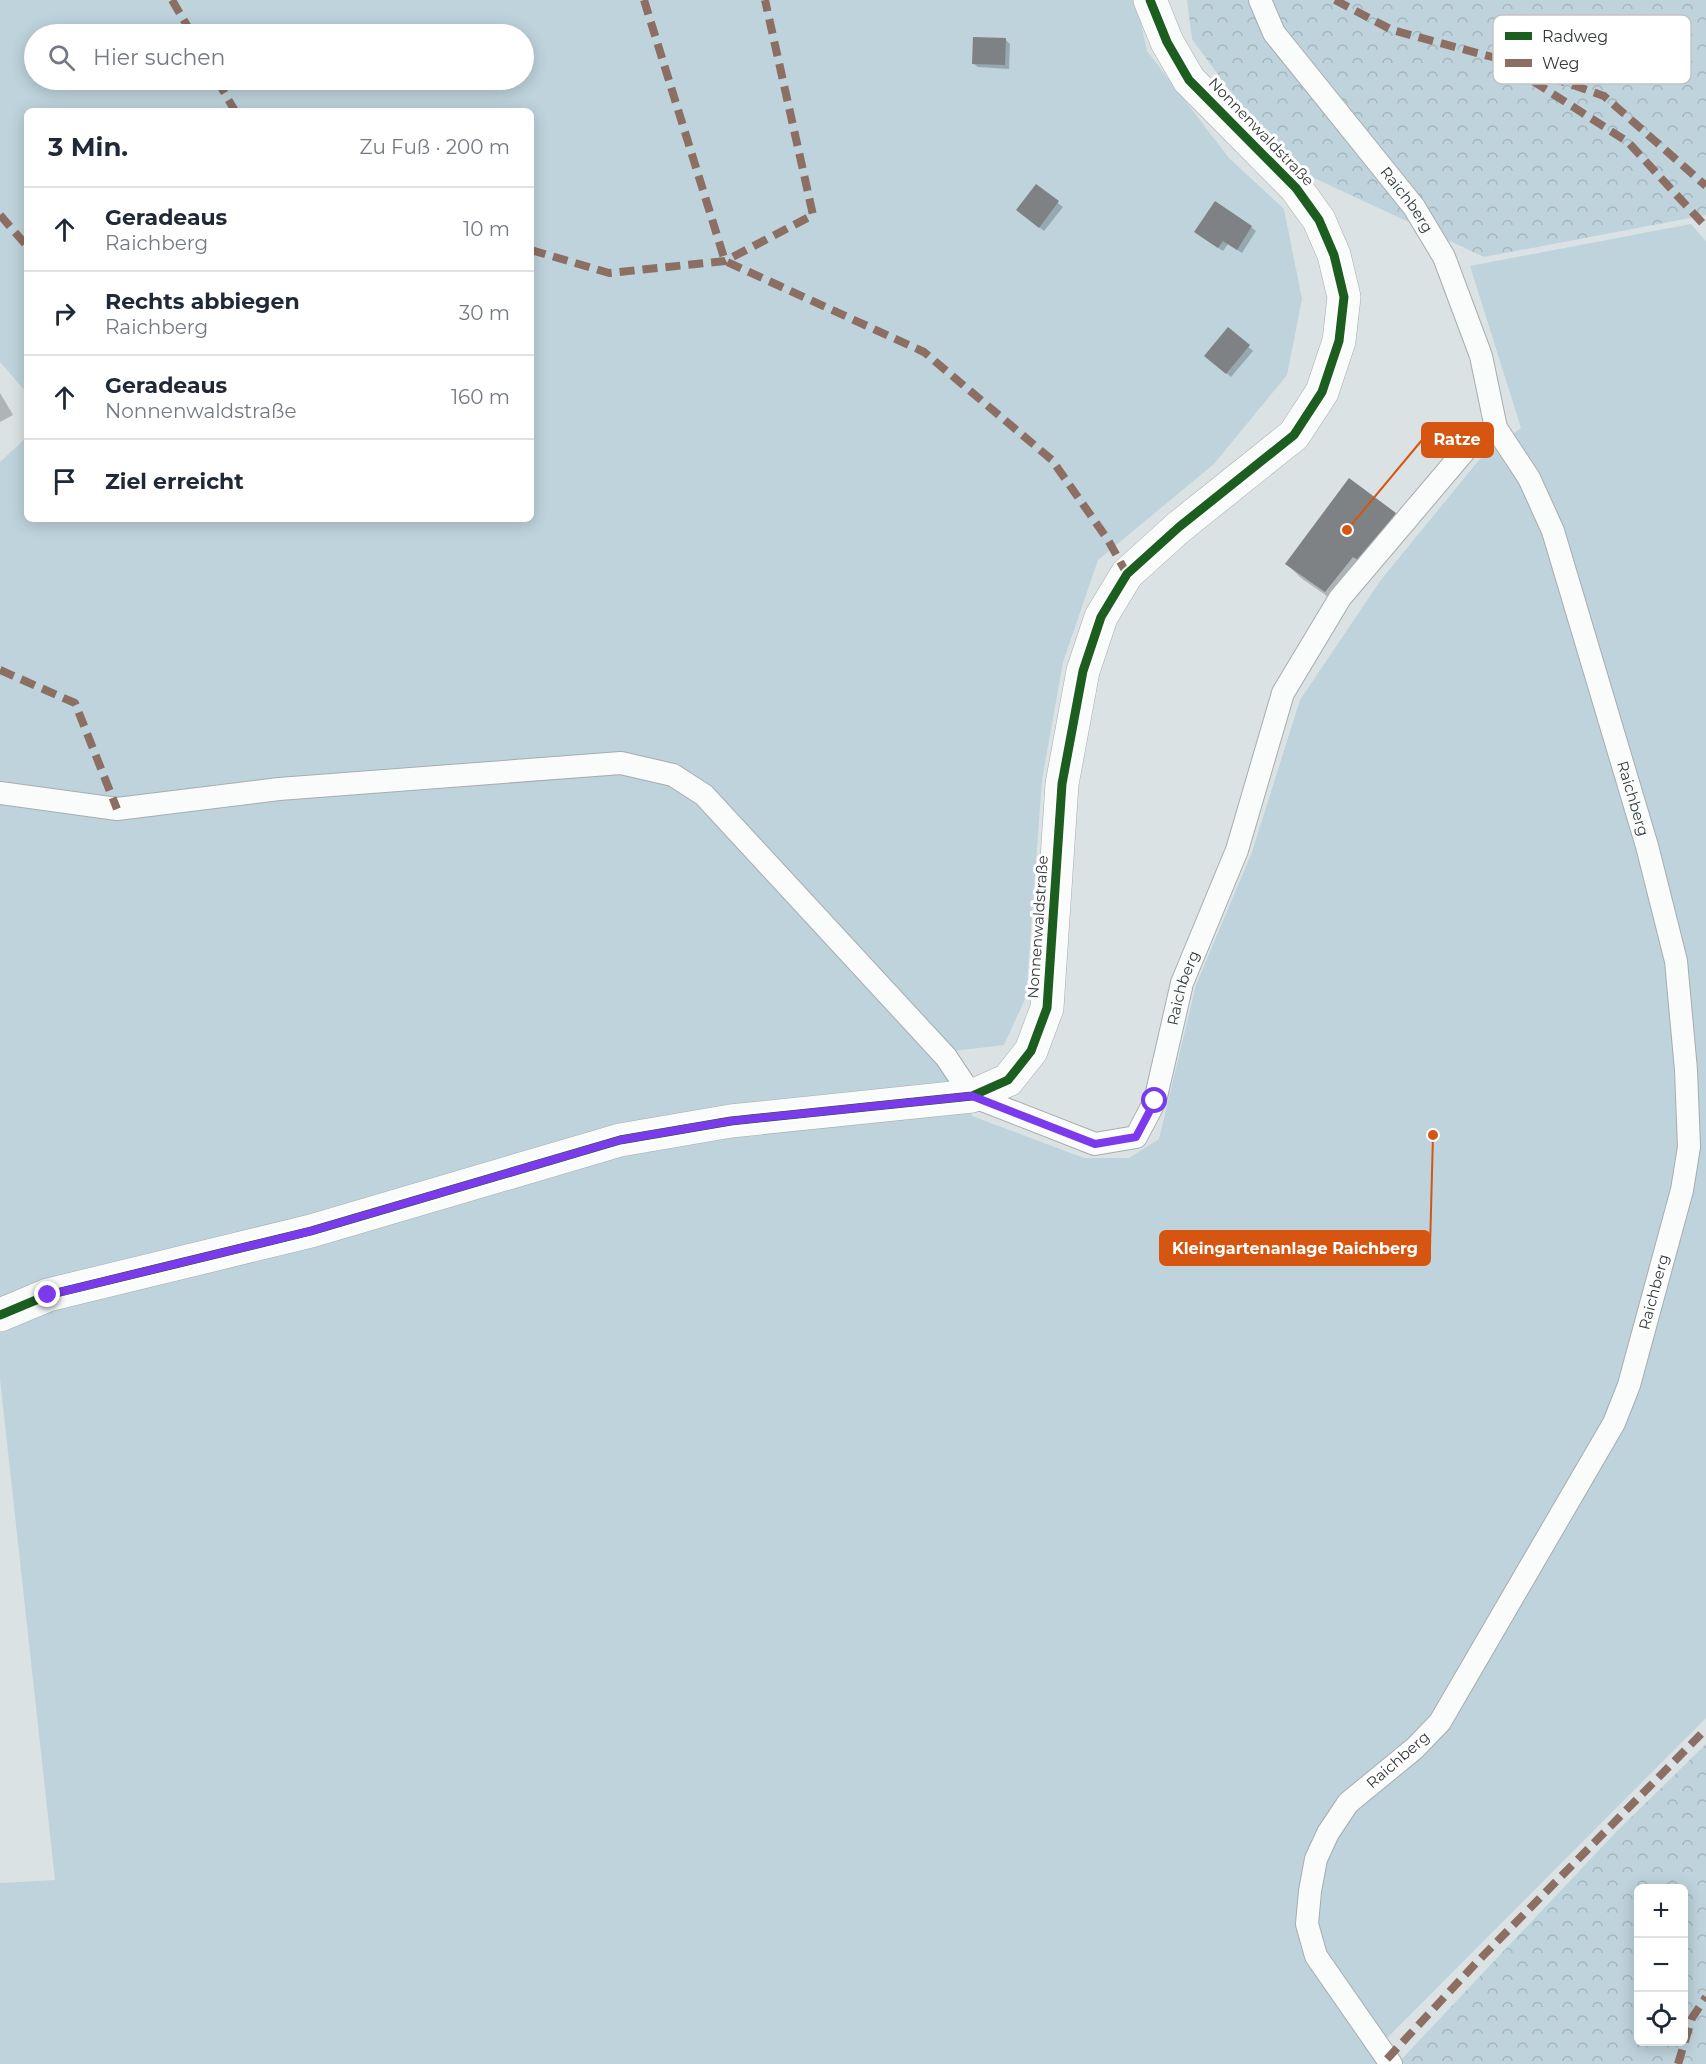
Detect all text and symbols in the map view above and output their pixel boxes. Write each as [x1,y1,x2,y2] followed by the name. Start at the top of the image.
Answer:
[1493,15,1691,84] legend
[24,24,534,90] search box
[1542,27,1608,46] text: Radweg
[45,41,78,74] icon: search
[93,44,225,71] text: Hier suchen
[1542,54,1580,73] text: Weg
[1205,73,1318,190] street label: Nonnenwaldstraße
[48,131,128,163] text: 3 Min.
[360,135,510,159] text: Zu Fuß · 200 m
[1376,163,1437,236] street label: Raichberg
[105,204,227,231] text: Geradeaus
[48,213,81,246] icon: ahead
[463,217,510,241] text: 10 m
[105,231,208,255] text: Raichberg
[105,288,300,315] text: Rechts abbiegen
[48,297,81,330] icon: right
[459,301,510,325] text: 30 m
[105,315,208,339] text: Raichberg
[105,372,227,399] text: Geradeaus
[48,381,81,414] icon: ahead
[451,385,510,409] text: 160 m
[105,399,297,423] text: Nonnenwaldstraße
[1422,423,1493,457] callout: Ratze
[1433,430,1481,449] text: Ratze
[48,465,81,498] icon: arrive
[105,468,244,495] text: Ziel erreicht
[1613,759,1654,838] street label: Raichberg
[1023,855,1052,999] street label: Nonnenwaldstraße
[1163,948,1203,1027] street label: Raichberg
[1141,1087,1167,1113] route start
[1160,1231,1430,1265] callout: Kleingartenanlage Raichberg
[1172,1239,1418,1258] text: Kleingartenanlage Raichberg
[1634,1252,1673,1332] street label: Raichberg
[34,1281,60,1307] route end
[1362,1727,1433,1792] street label: Raichberg
[1634,1884,1688,2046] map controls
[1634,1884,1688,1938] button: +
[1634,1938,1688,1992] button: −
[1634,1992,1688,2046] button: locate

